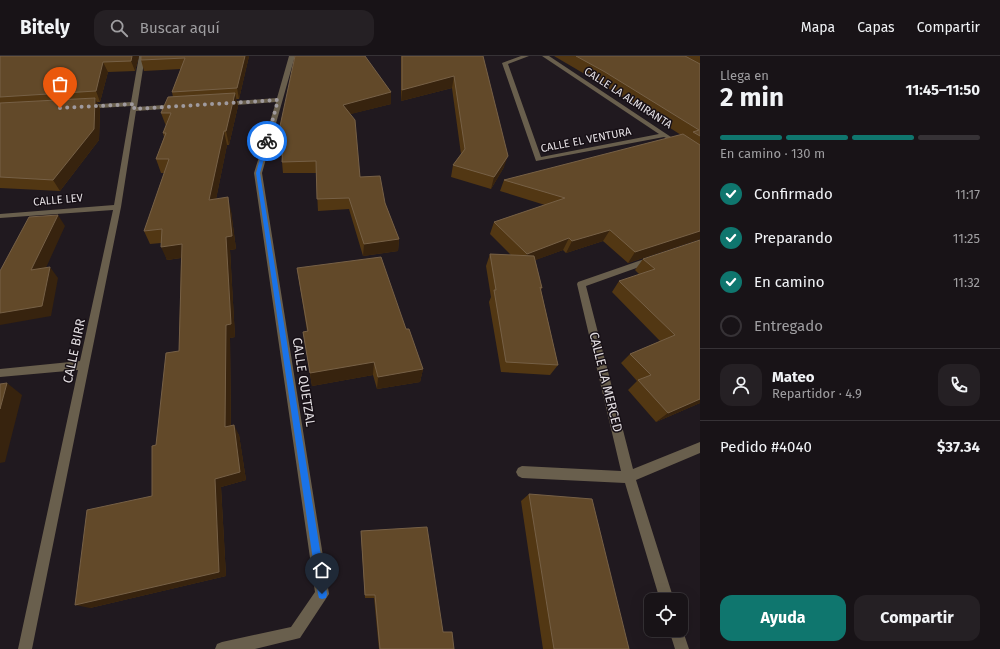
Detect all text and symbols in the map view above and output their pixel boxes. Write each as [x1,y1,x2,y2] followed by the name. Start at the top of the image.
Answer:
[94,10,374,46] search box
[20,16,70,39] text: Bitely
[108,17,130,39] icon: search
[140,19,220,37] text: Buscar aquí
[801,19,835,36] text: Mapa
[857,19,895,36] text: Capas
[917,19,980,36] text: Compartir
[582,65,675,132] street label: CALLE LA ALMIRANTA
[43,67,77,108] pin
[720,68,769,83] text: Llega en
[49,73,71,95] icon: bag
[906,81,980,99] text: 11:45–11:50
[720,82,784,113] text: 2 min
[247,121,287,161] courier
[540,125,633,155] street label: CALLE EL VENTURA
[256,130,278,152] icon: bike
[720,146,825,161] text: En camino · 130 m
[720,183,742,205] icon: check
[754,185,833,203] text: Confirmado
[955,187,980,202] text: 11:17
[33,191,84,209] street label: CALLE LEV
[720,227,742,249] icon: check
[754,229,833,247] text: Preparando
[953,231,980,246] text: 11:25
[720,271,742,293] icon: check
[754,273,824,291] text: En camino
[953,275,980,290] text: 11:32
[60,317,88,385] street label: CALLE BIRR
[754,317,823,335] text: Entregado
[586,330,626,434] street label: CALLE LA MERCED
[290,336,319,428] street label: CALLE QUETZAL
[720,364,762,406] button: person
[938,364,980,406] button: phone
[772,368,815,386] text: Mateo
[772,386,862,401] text: Repartidor · 4.9
[720,438,812,456] text: Pedido #4040
[937,438,980,456] text: $37.34
[305,553,339,594] pin
[311,559,333,581] icon: home
[644,593,688,637] map controls
[644,593,688,637] button: locate
[720,595,846,641] button: Ayuda
[854,595,980,641] button: Compartir

